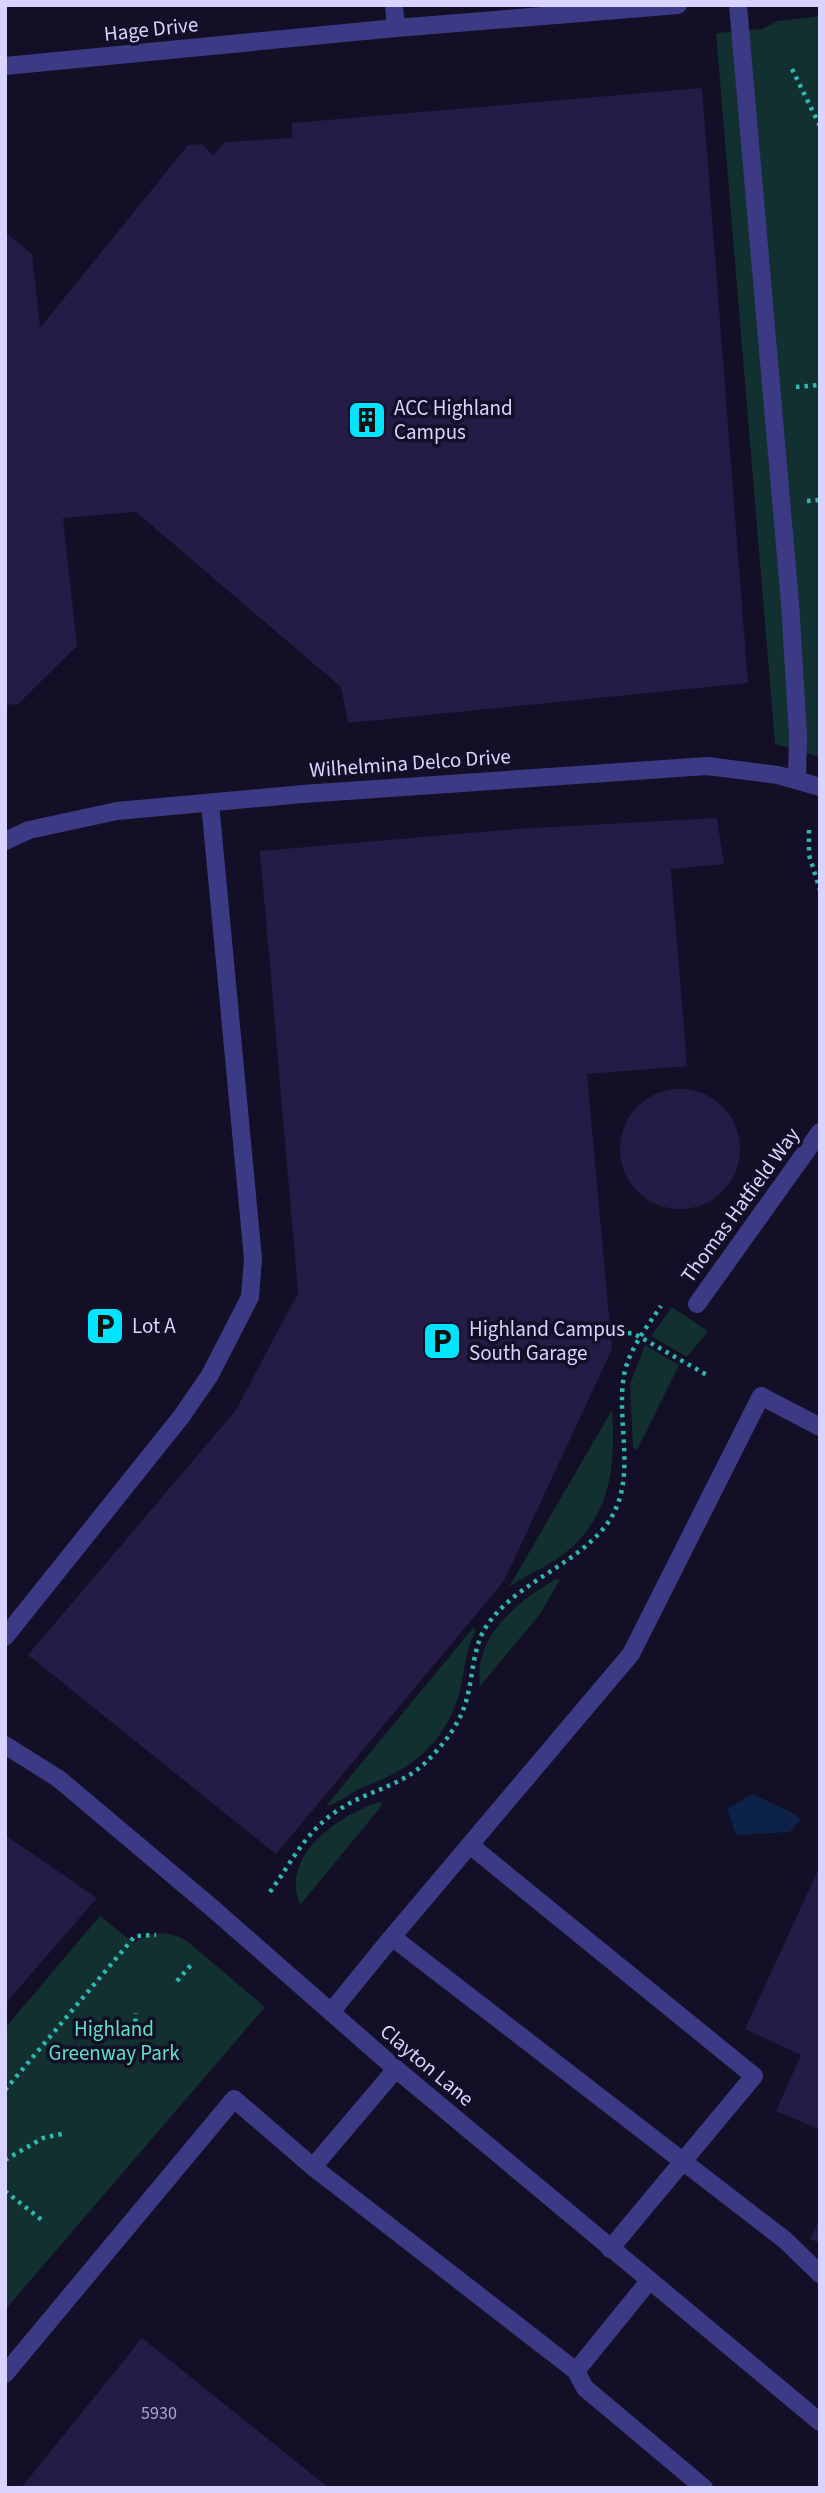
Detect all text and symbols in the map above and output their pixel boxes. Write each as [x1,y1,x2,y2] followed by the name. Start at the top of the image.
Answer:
[102,9,200,49] street label: Hage Drive
[394,393,513,447] place label: ACC Highland Campus
[346,399,388,441] building icon: ACC Highland Campus
[308,741,512,785] street label: Wilhelmina Delco Drive
[673,1121,807,1289] street label: Thomas Hatfield Way
[84,1305,126,1347] parking icon: Lot A
[132,1311,176,1341] place label: Lot A
[469,1314,625,1368] place label: Highland Campus South Garage
[421,1320,463,1362] parking icon: Highland Campus South Garage
[48,2014,180,2068] park label: Highland Greenway Park
[374,2017,480,2113] street label: Clayton Lane
[141,2401,177,2426] house number: 5930

